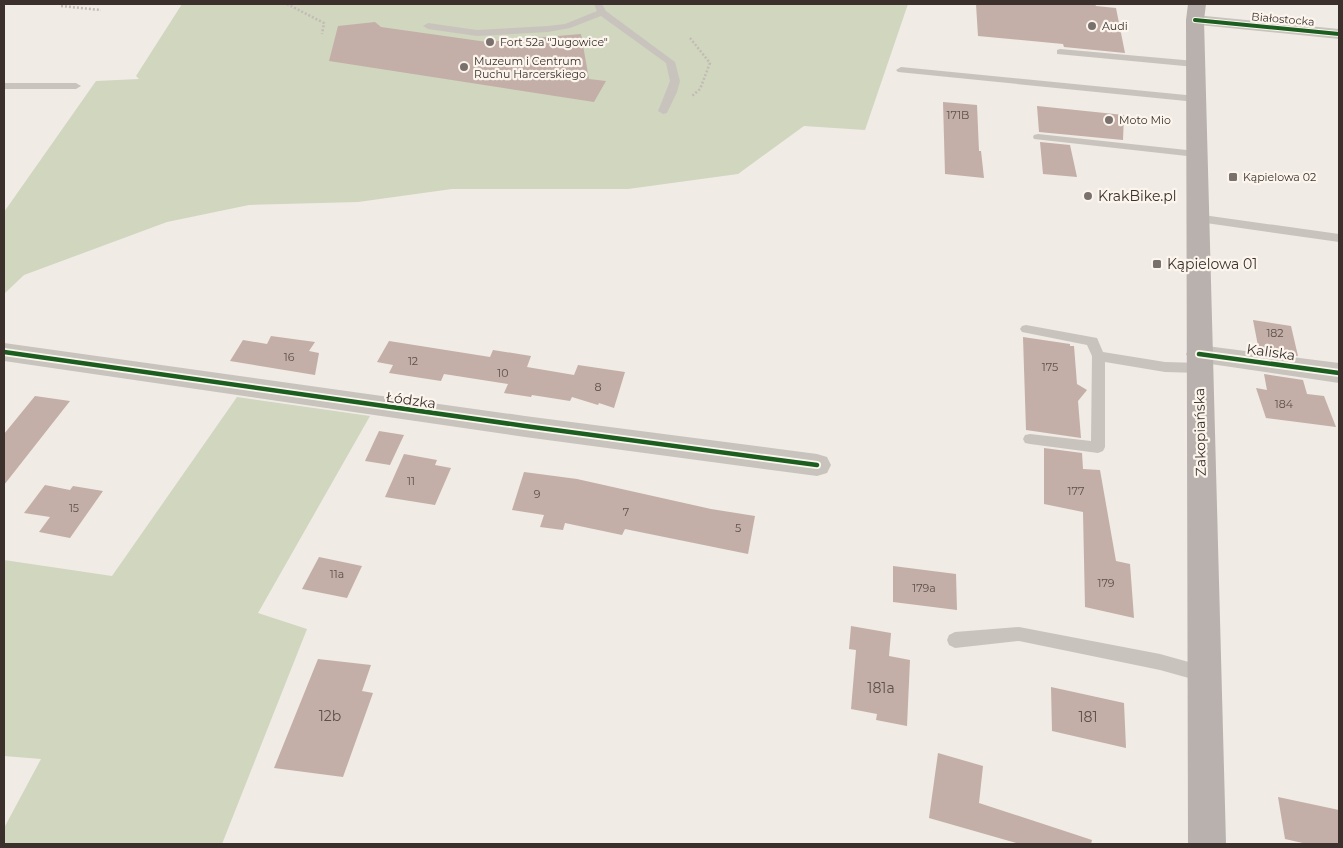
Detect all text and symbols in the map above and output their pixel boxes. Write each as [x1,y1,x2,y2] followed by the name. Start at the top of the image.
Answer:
[1251,9,1315,29] street label: Białostocka
[1102,19,1128,33] place label: Audi
[1086,20,1098,32] marker: Audi
[500,35,608,49] place label: Fort 52a "Jugowice"
[484,36,496,48] marker: Fort 52a "Jugowice"
[474,54,586,81] place label: Muzeum i Centrum Ruchu Harcerskiego
[458,61,470,73] marker: Muzeum i Centrum Ruchu Harcerskiego
[947,108,969,122] house number: 171B
[1119,113,1171,127] place label: Moto Mio
[1103,114,1115,126] marker: Moto Mio
[1243,170,1316,184] place label: Kąpielowa 02
[1227,171,1239,183] marker: Kąpielowa 02
[1098,187,1177,205] place label: KrakBike.pl
[1082,190,1094,202] marker: KrakBike.pl
[1167,255,1257,273] place label: Kąpielowa 01
[1151,258,1163,270] marker: Kąpielowa 01
[1266,326,1284,340] house number: 182
[1246,340,1296,364] street label: Kaliska
[284,350,295,364] house number: 16
[408,354,418,368] house number: 12
[1042,360,1058,374] house number: 175
[497,366,509,380] house number: 10
[594,380,602,394] house number: 8
[385,388,437,412] street label: Łódzka
[1190,388,1210,476] street label: Zakopiańska
[1275,397,1294,411] house number: 184
[407,474,415,488] house number: 11
[1068,484,1084,498] house number: 177
[534,487,541,501] house number: 9
[69,501,79,515] house number: 15
[623,505,629,519] house number: 7
[735,521,741,535] house number: 5
[330,567,344,581] house number: 11a
[1097,576,1115,590] house number: 179
[912,581,936,595] house number: 179a
[867,679,895,697] house number: 181a
[319,707,341,725] house number: 12b
[1078,708,1098,726] house number: 181

